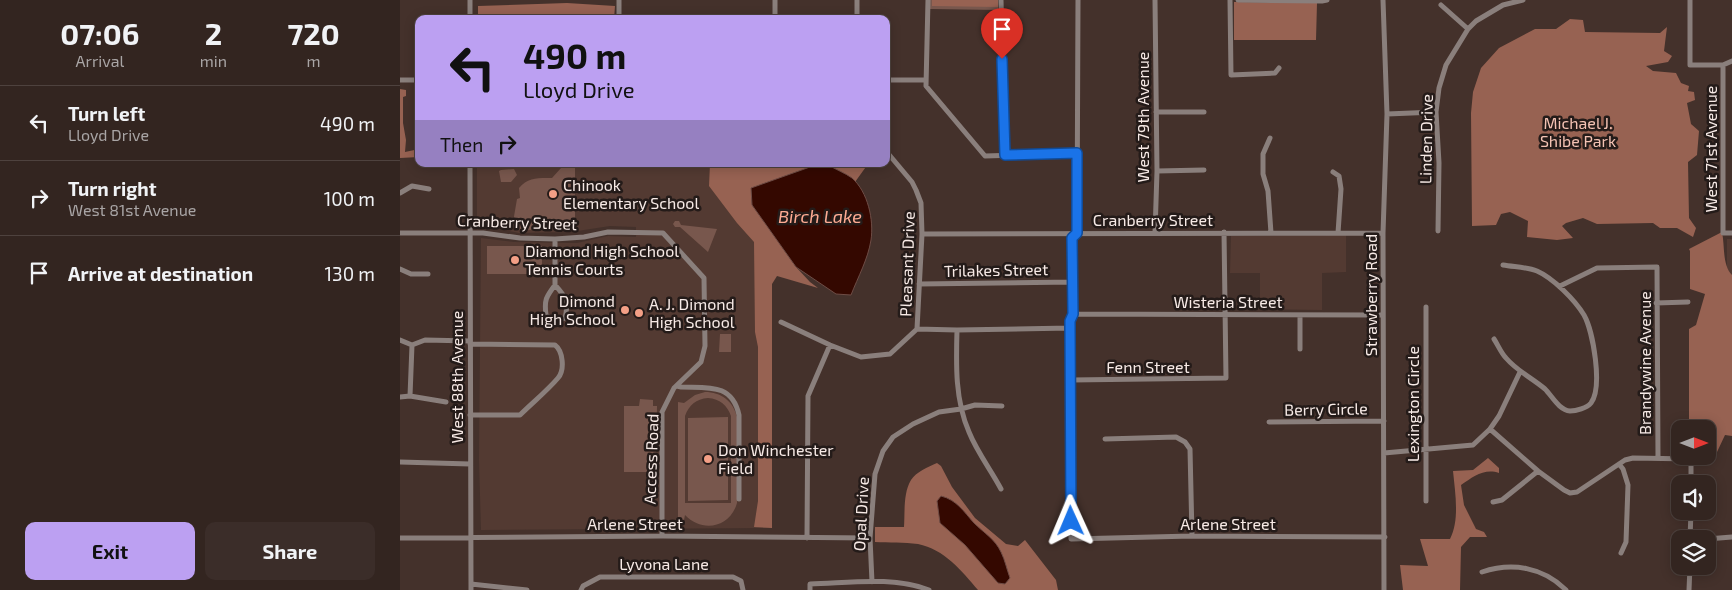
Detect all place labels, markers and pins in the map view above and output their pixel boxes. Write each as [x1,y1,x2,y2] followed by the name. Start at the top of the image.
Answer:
[981,8,1023,59] pin
[563,175,699,212] place label: Chinook Elementary School
[547,188,559,200] marker: Chinook Elementary School
[525,241,679,278] place label: Diamond High School Tennis Courts
[509,254,521,266] marker: Diamond High School Tennis Courts
[530,291,615,328] place label: Dimond High School
[649,294,735,331] place label: A. J. Dimond High School
[619,304,631,316] marker: Dimond High School
[633,307,645,319] marker: A. J. Dimond High School
[718,440,834,477] place label: Don Winchester Field
[702,453,714,465] marker: Don Winchester Field

